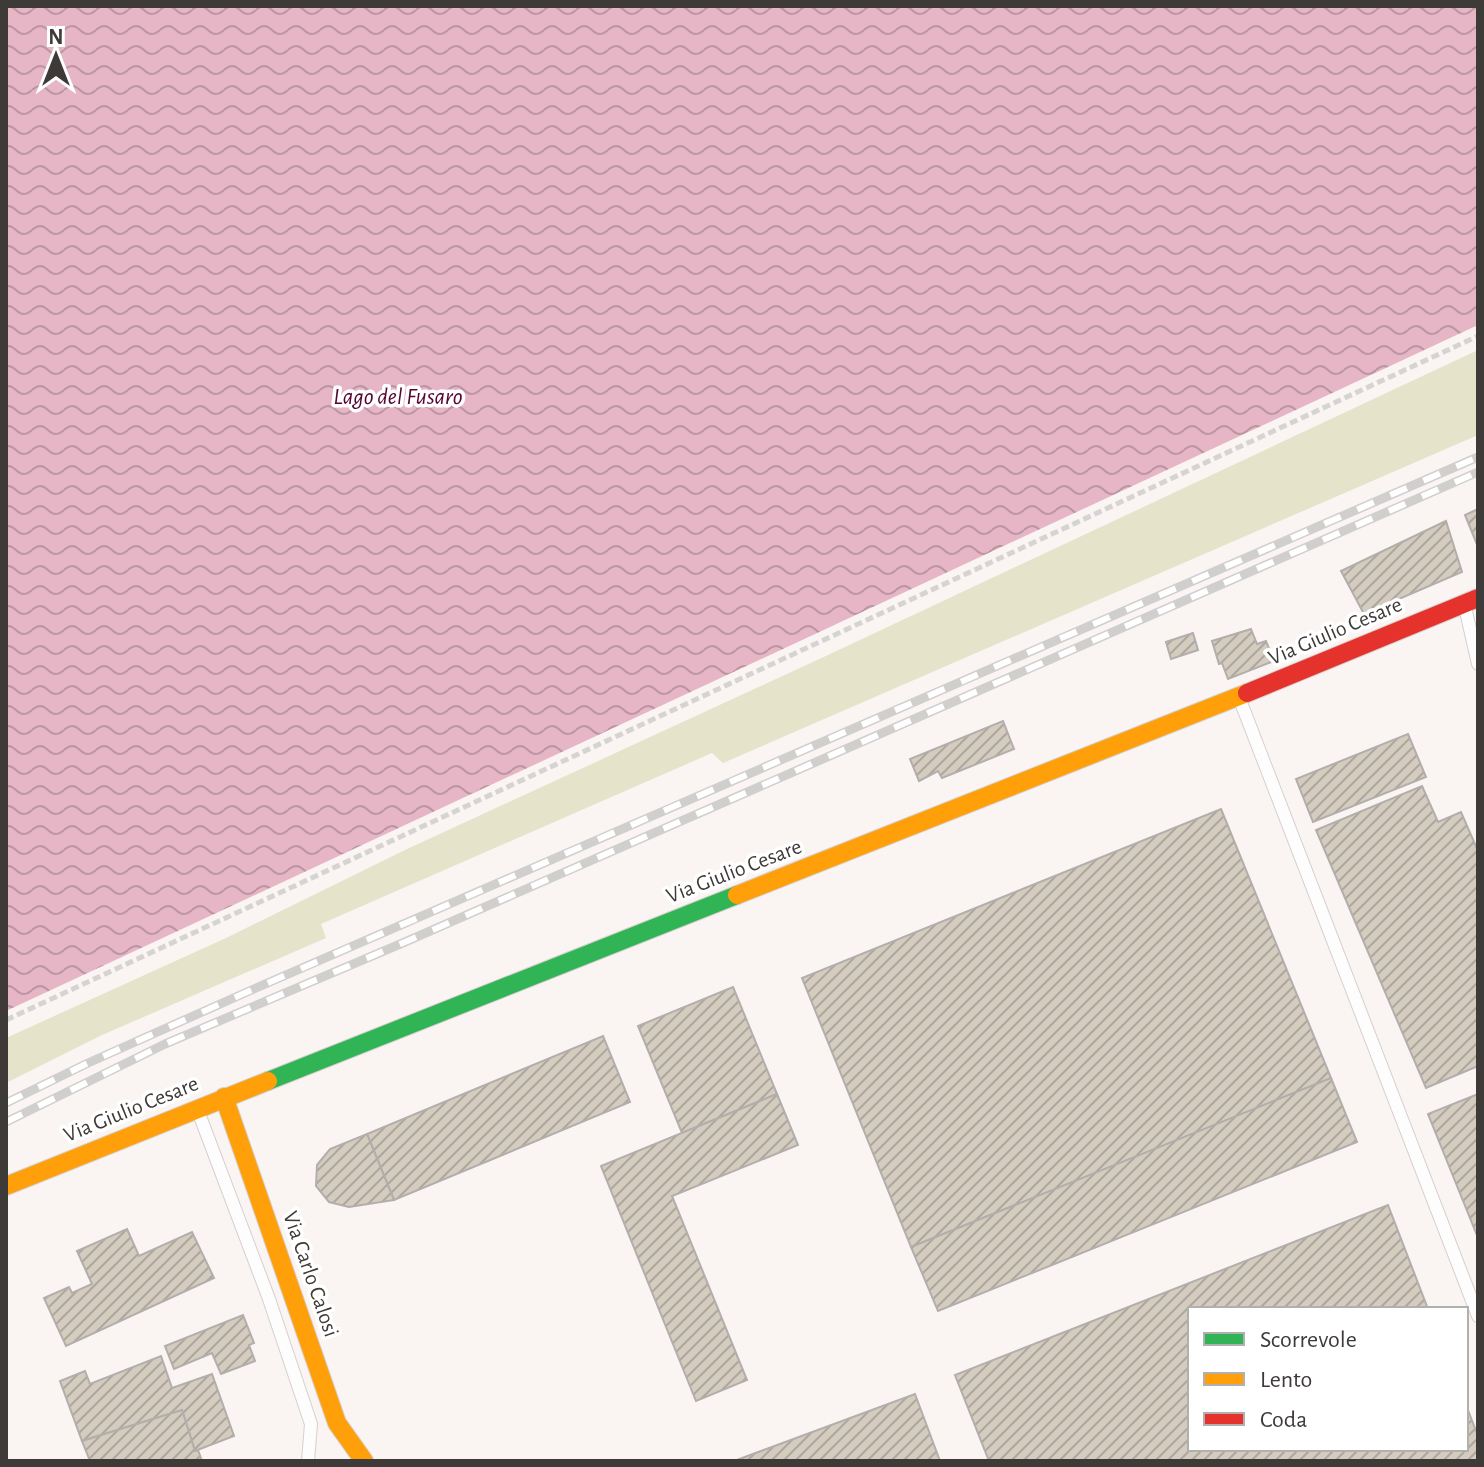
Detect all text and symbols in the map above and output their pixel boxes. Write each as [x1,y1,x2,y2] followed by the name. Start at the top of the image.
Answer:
[16,16,96,96] north arrow
[48,26,64,48] text: N
[333,385,463,409] water label: Lago del Fusaro
[1265,593,1405,669] street label: Via Giulio Cesare
[663,835,805,907] street label: Via Giulio Cesare
[61,1072,201,1146] street label: Via Giulio Cesare
[279,1208,343,1340] street label: Via Carlo Calosi
[1188,1307,1468,1451] legend
[1260,1328,1357,1352] text: Scorrevole
[1260,1368,1312,1392] text: Lento
[1260,1408,1307,1432] text: Coda

